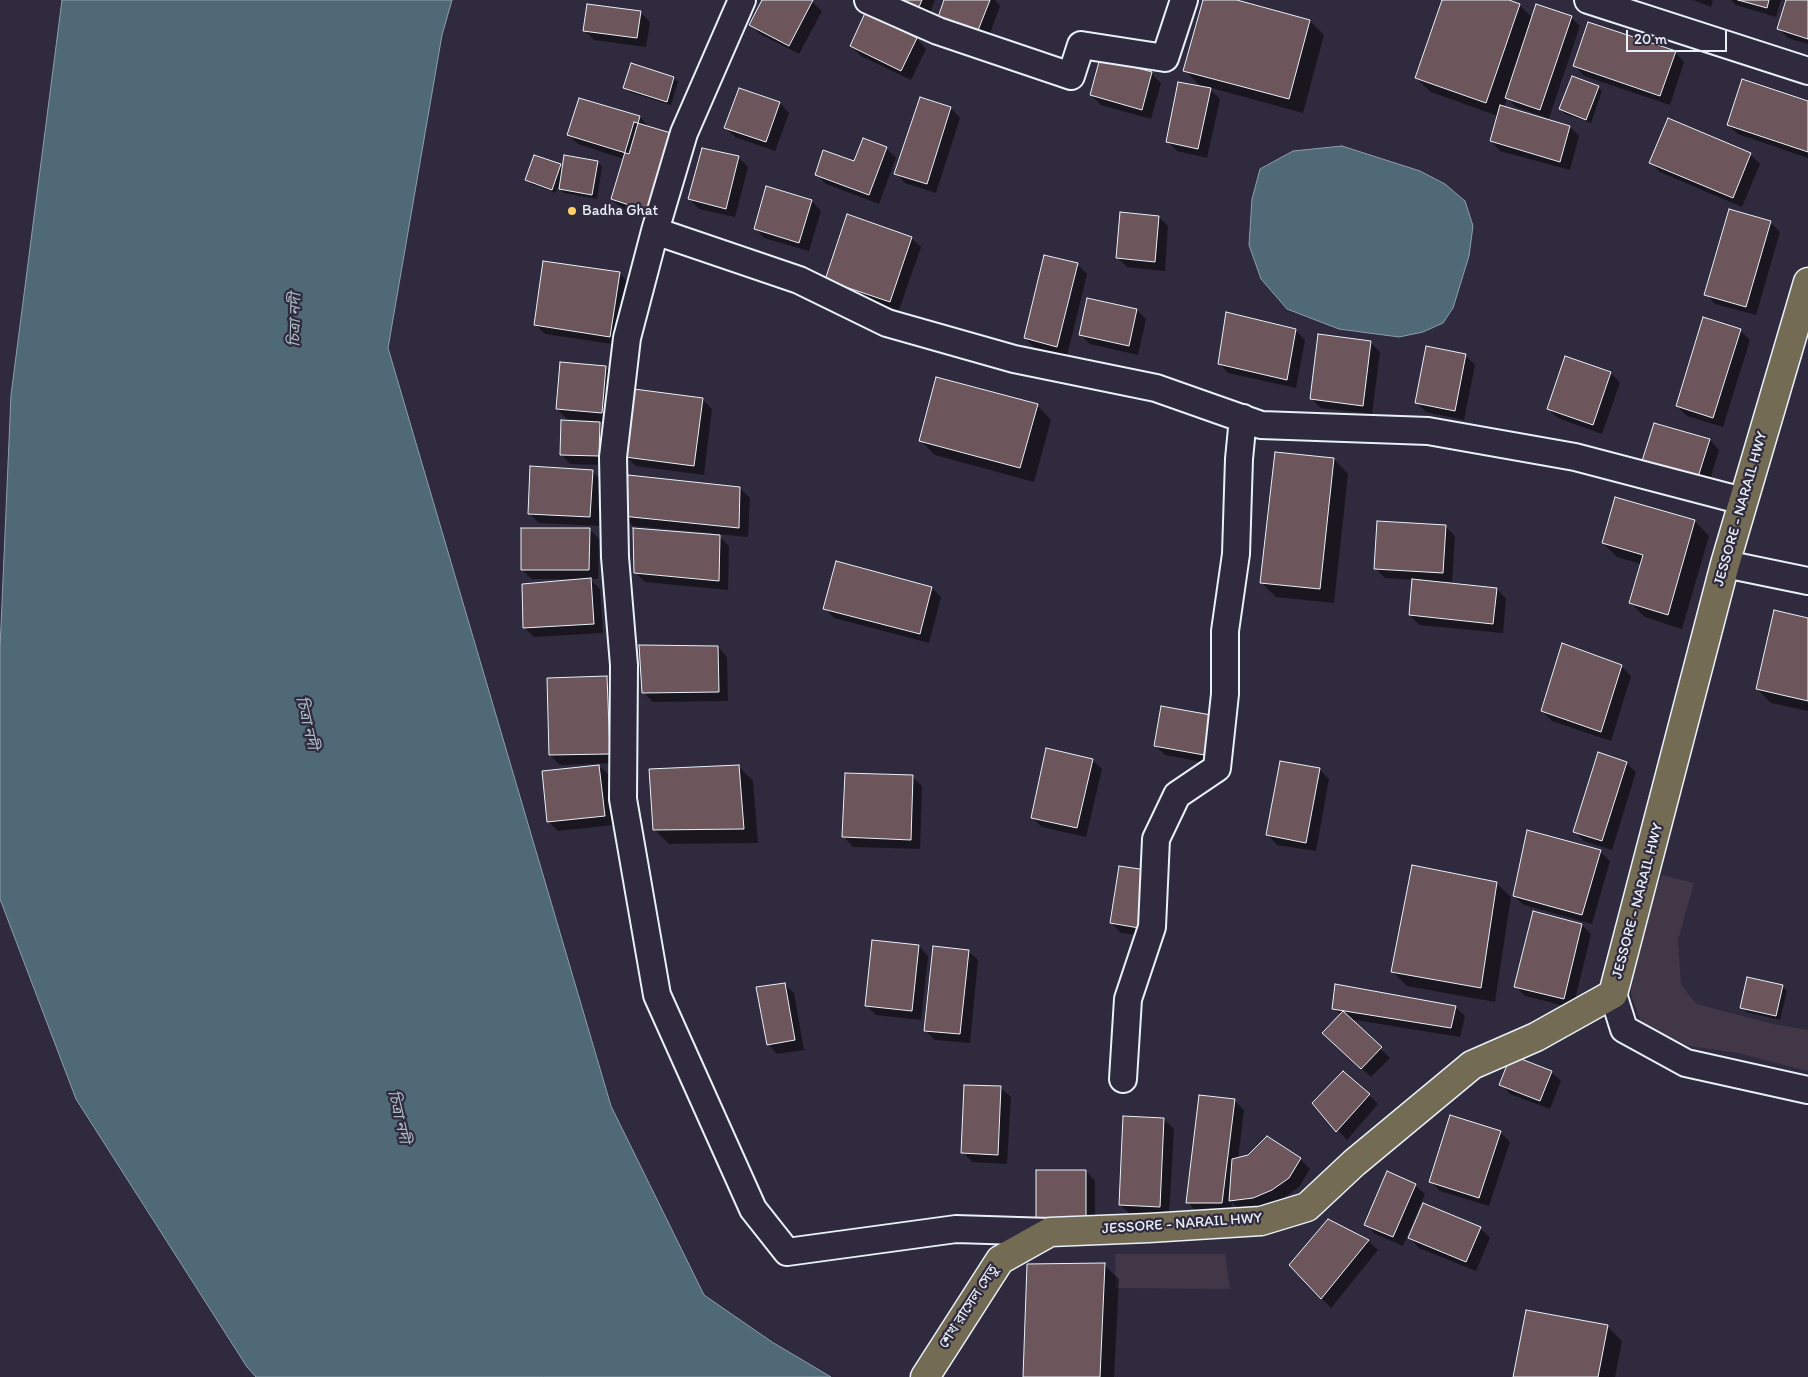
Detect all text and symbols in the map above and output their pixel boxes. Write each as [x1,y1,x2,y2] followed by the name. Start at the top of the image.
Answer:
[1628,20,1729,52] scale bar
[1634,30,1667,48] text: 20 m
[582,202,658,220] place label: Badha Ghat
[566,205,578,217] marker: Badha Ghat
[286,293,306,347] water label: চিত্রা নদী
[1710,429,1772,589] street label: JESSORE - NARAIL HWY
[291,695,321,751] water label: চিত্রা নদী
[1609,821,1667,981] street label: JESSORE - NARAIL HWY
[383,1089,413,1145] water label: চিত্রা নদী
[1101,1209,1263,1239] street label: JESSORE - NARAIL HWY
[935,1262,1003,1352] street label: শেখ রাসেল সেতু

